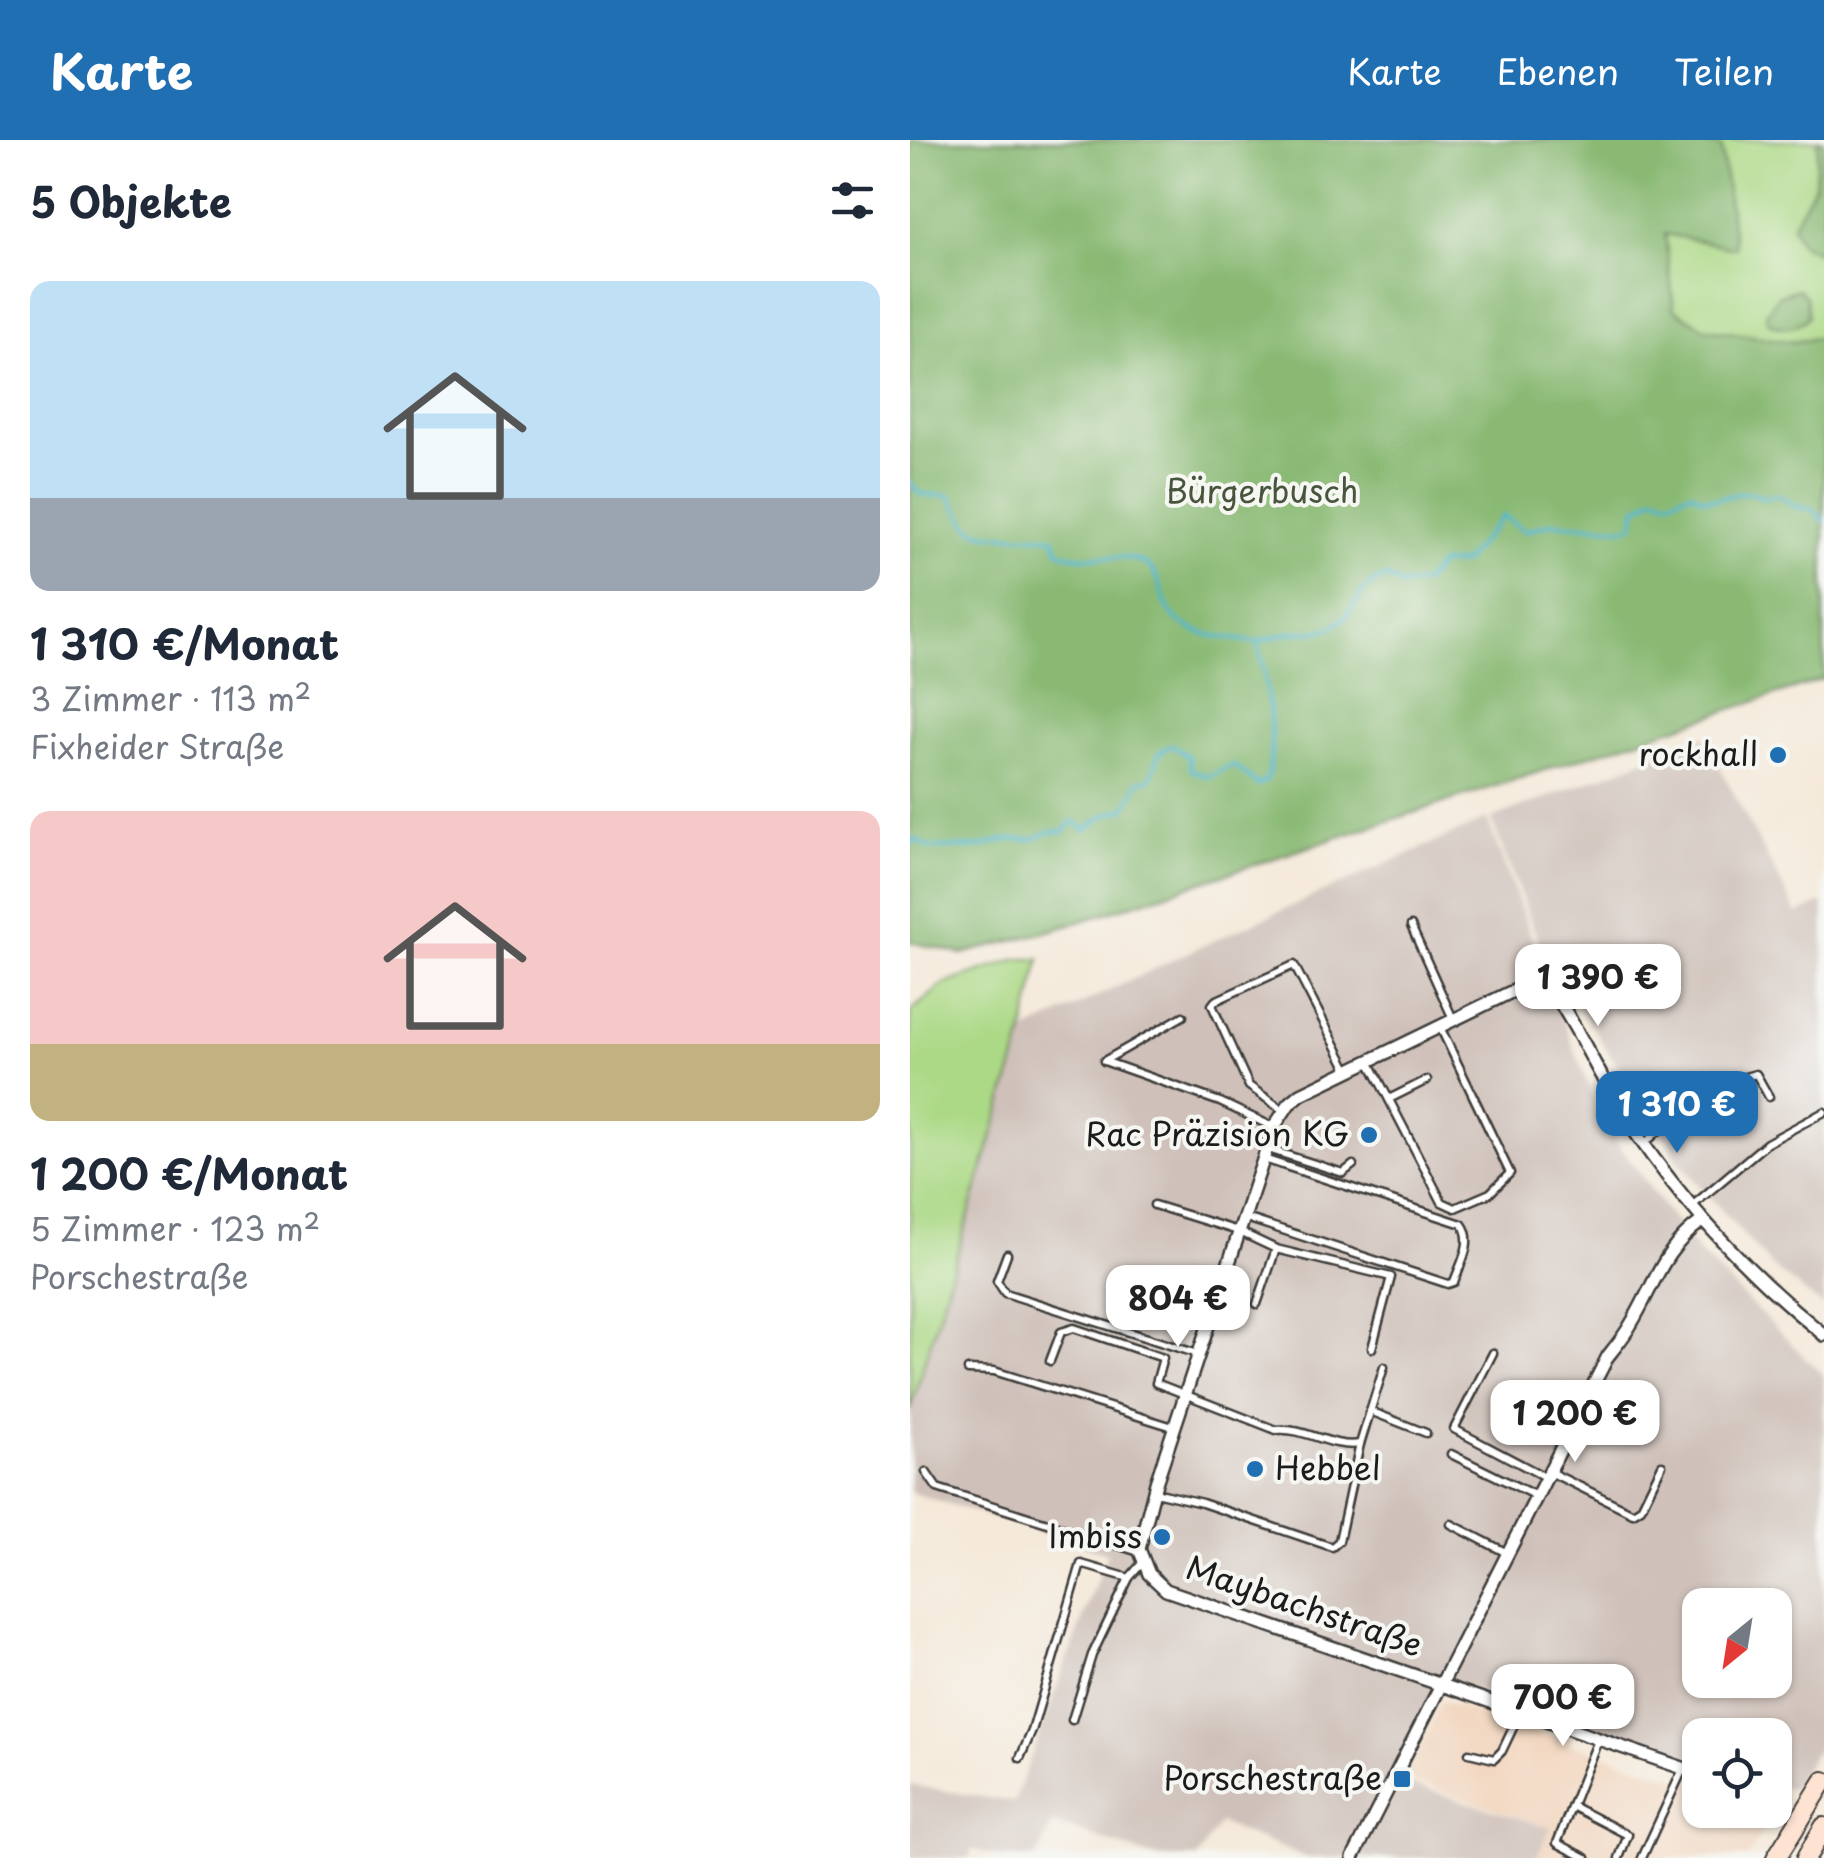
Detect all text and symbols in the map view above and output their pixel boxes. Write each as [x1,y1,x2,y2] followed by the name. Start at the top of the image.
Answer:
[50,34,193,106] text: Karte
[1347,44,1442,97] text: Karte
[1497,44,1619,97] text: Ebenen
[1674,44,1774,97] text: Teilen
[30,169,232,232] text: 5 Objekte
[825,173,880,228] icon: filters
[365,346,545,526] icon: home
[1166,466,1358,514] park label: Bürgerbusch
[30,611,339,674] text: 1 310 €/Monat
[30,674,311,722] text: 3 Zimmer · 113 m²
[30,722,284,770] text: Fixheider Straße
[1638,729,1758,777] place label: rockhall
[1767,744,1789,766] marker: rockhall
[365,876,545,1056] icon: home
[1506,944,1690,1029] pin: 1 390 €
[1537,952,1659,1000] text: 1 390 €
[1585,1071,1769,1156] pin: 1 310 €
[1618,1079,1736,1127] text: 1 310 €
[1085,1109,1349,1157] place label: Rac Präzision KG
[1358,1124,1380,1146] marker: Rac Präzision KG
[30,1141,348,1204] text: 1 200 €/Monat
[30,1204,320,1252] text: 5 Zimmer · 123 m²
[30,1252,248,1300] text: Porschestraße
[1108,1265,1248,1350] pin: 804 €
[1128,1273,1228,1321] text: 804 €
[1483,1380,1667,1465] pin: 1 200 €
[1512,1388,1638,1436] text: 1 200 €
[1275,1443,1380,1491] place label: Hebbel
[1244,1458,1266,1480] marker: Hebbel
[1049,1511,1142,1559] place label: Imbiss
[1151,1526,1173,1548] marker: Imbiss
[1180,1542,1429,1668] street label: Maybachstraße
[1682,1588,1792,1698] north arrow
[1682,1588,1792,1828] map controls
[1493,1664,1633,1749] pin: 700 €
[1513,1672,1613,1720] text: 700 €
[1682,1718,1792,1828] button: locate
[1164,1753,1382,1801] place label: Porschestraße
[1391,1768,1413,1790] marker: Porschestraße

